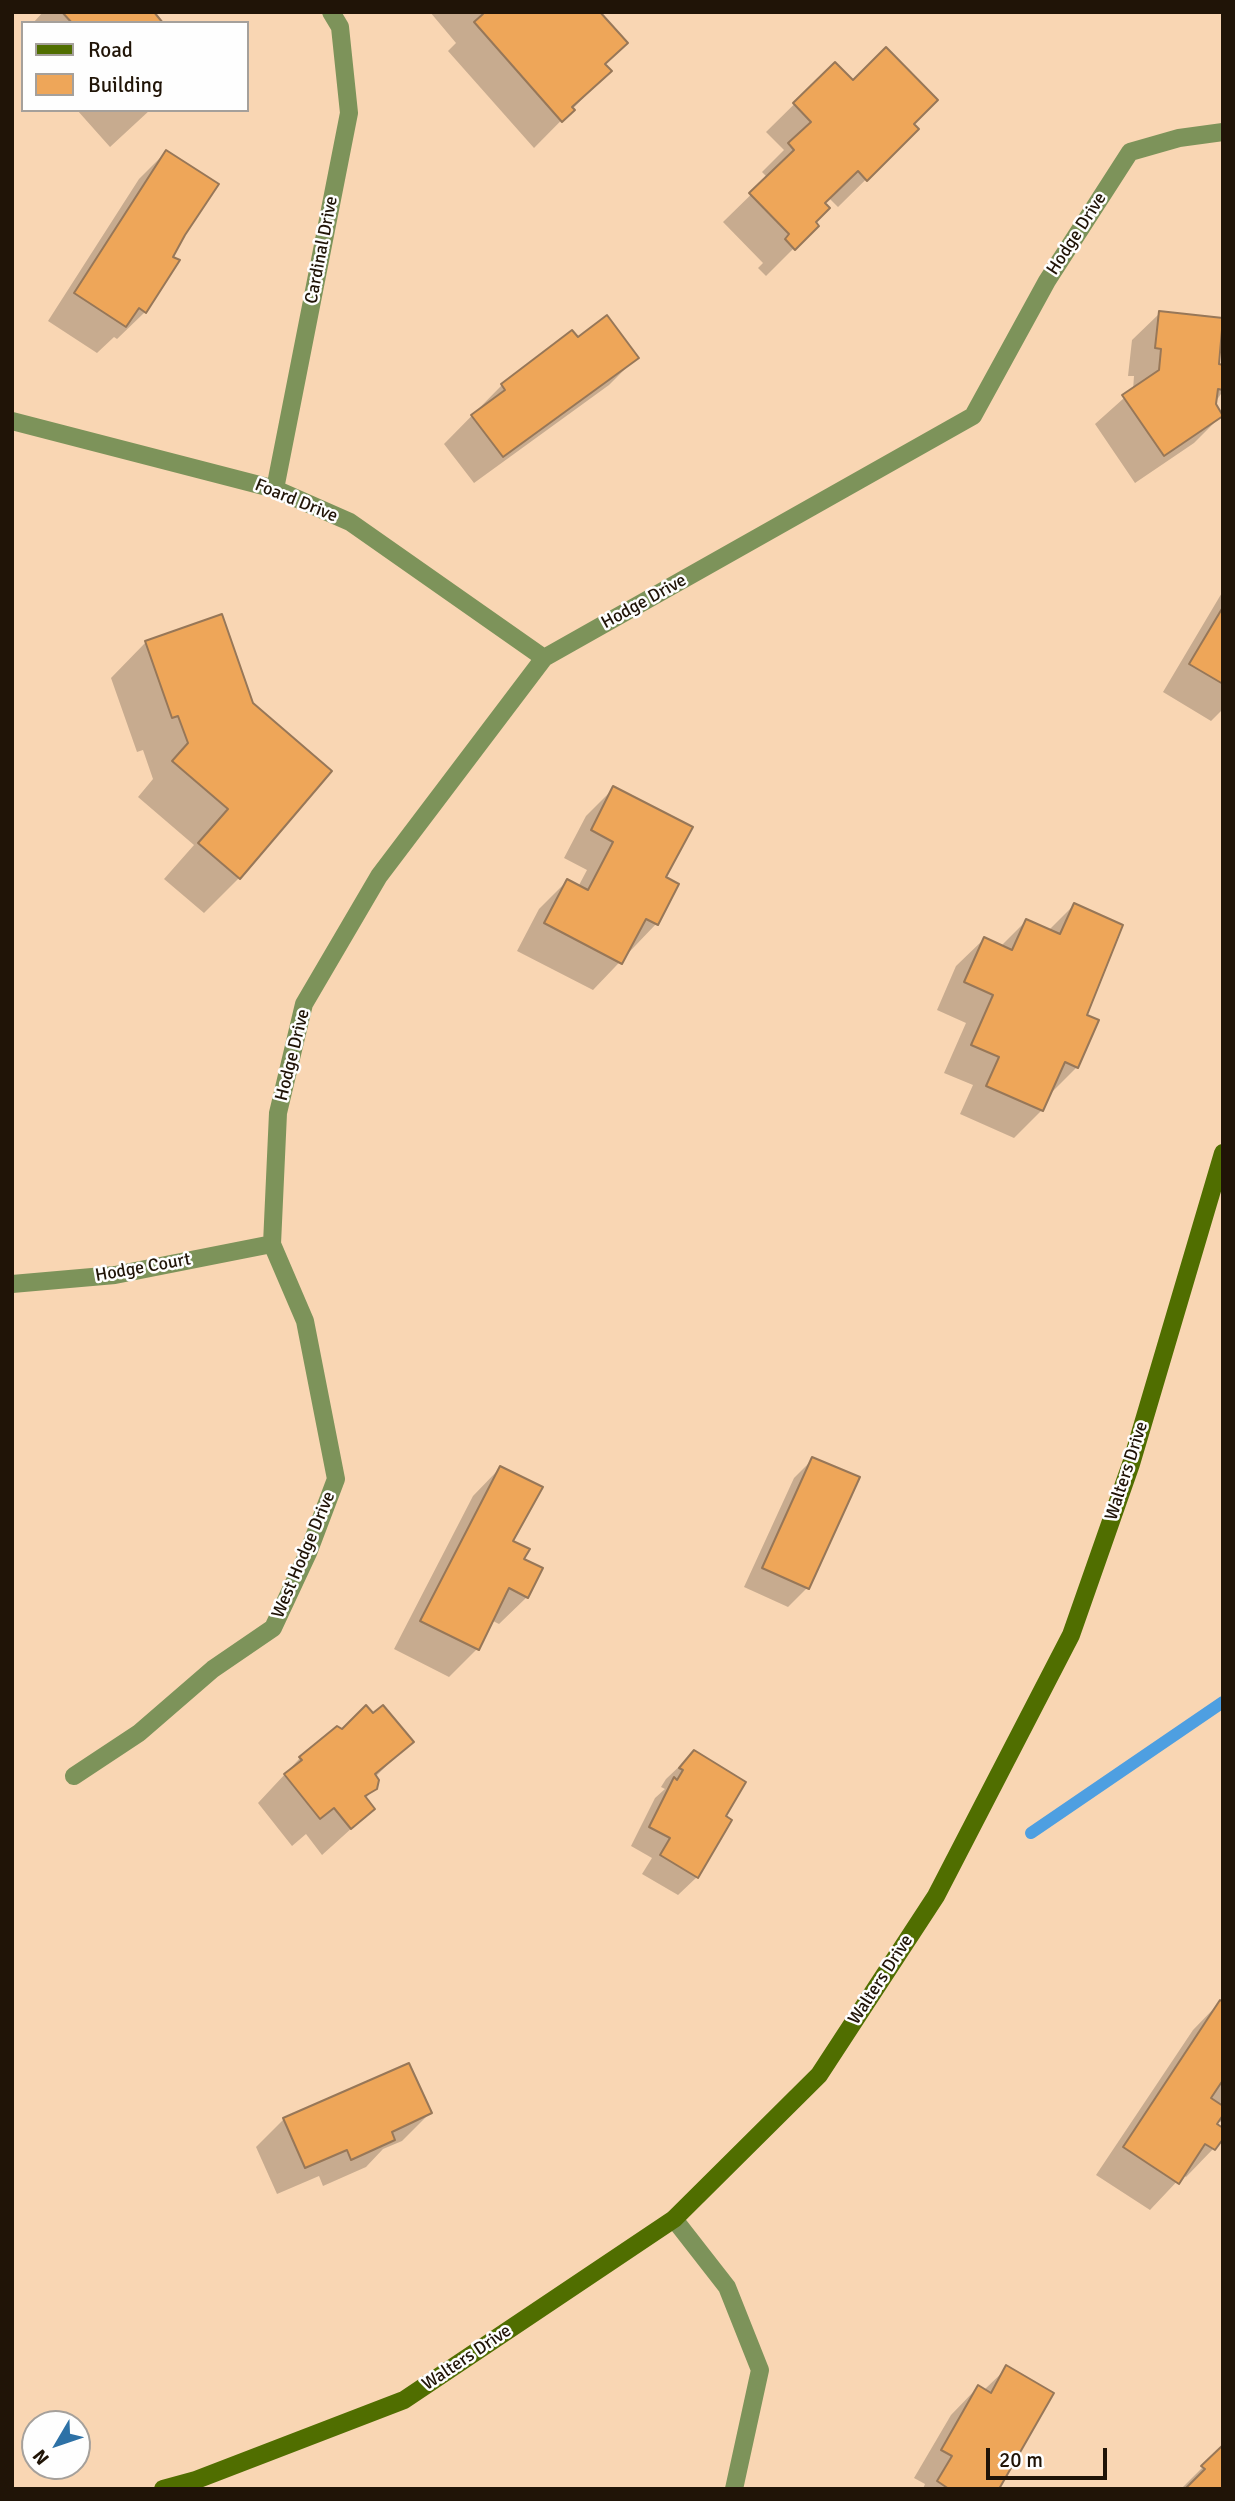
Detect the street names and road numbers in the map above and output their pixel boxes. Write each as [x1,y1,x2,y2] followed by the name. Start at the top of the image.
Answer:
[1042,189,1112,279] street label: Hodge Drive
[301,194,343,306] street label: Cardinal Drive
[251,475,341,527] street label: Foard Drive
[598,570,690,634] street label: Hodge Drive
[271,1007,315,1103] street label: Hodge Drive
[93,1249,193,1287] street label: Hodge Court
[1101,1419,1153,1523] street label: Walters Drive
[268,1488,340,1622] street label: West Hodge Drive
[844,1931,918,2029] street label: Walters Drive
[418,2320,516,2396] street label: Walters Drive

